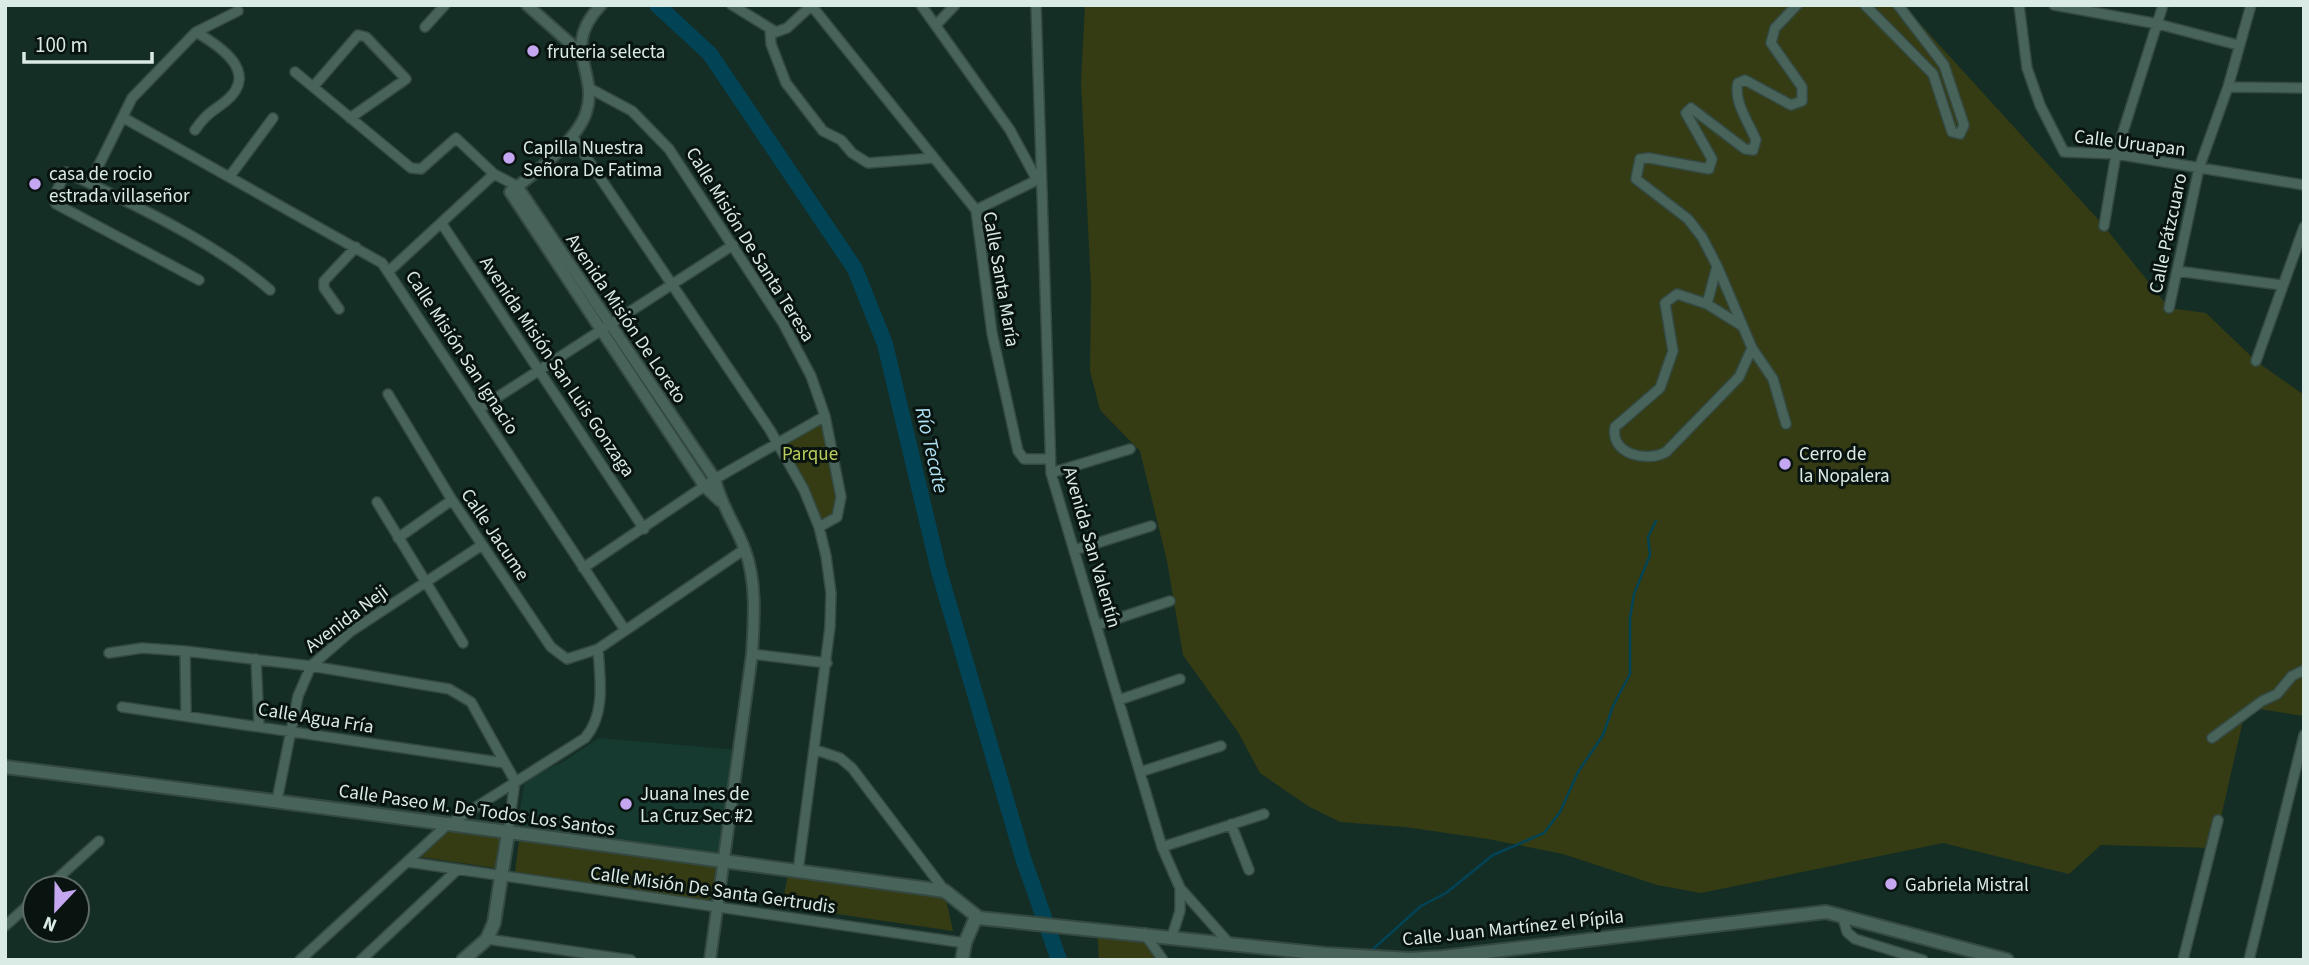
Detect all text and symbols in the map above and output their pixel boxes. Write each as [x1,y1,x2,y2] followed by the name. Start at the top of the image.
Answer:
[24,21,152,65] scale bar
[35,30,88,60] text: 100 m
[547,39,665,66] place label: fruteria selecta
[525,43,541,59] marker: fruteria selecta
[2072,123,2187,164] street label: Calle Uruapan
[523,135,662,184] place label: Capilla Nuestra Señora De Fatima
[679,142,821,347] street label: Calle Misión De Santa Teresa
[501,150,517,166] marker: Capilla Nuestra Señora De Fatima
[49,161,190,210] place label: casa de rocio estrada villaseñor
[2143,171,2194,296] street label: Calle Pátzcuaro
[27,176,43,192] marker: casa de rocio estrada villaseñor
[975,209,1026,349] street label: Calle Santa María
[559,229,693,409] street label: Avenida Misión De Loreto
[473,251,641,483] street label: Avenida Misión San Luis Gonzaga
[398,265,525,440] street label: Calle Misión San Ignacio
[908,404,956,496] water label: Río Tecate
[782,441,838,468] park label: Parque
[1799,441,1890,490] place label: Cerro de la Nopalera
[1777,456,1793,472] marker: Cerro de la Nopalera
[1056,464,1127,631] street label: Avenida San Valentín
[454,483,536,586] street label: Calle Jacume
[299,579,394,660] street label: Avenida Neji
[256,696,376,741] street label: Calle Agua Fría
[337,778,617,843] street label: Calle Paseo M. De Todos Los Santos
[640,781,753,830] place label: Juana Ines de La Cruz Sec #2
[618,796,634,812] marker: Juana Ines de La Cruz Sec #2
[588,860,837,921] street label: Calle Misión De Santa Gertrudis
[1905,872,2029,899] place label: Gabriela Mistral
[21,874,91,944] north arrow
[1883,876,1899,892] marker: Gabriela Mistral
[1401,903,1625,954] street label: Calle Juan Martínez el Pípila
[39,908,61,938] text: N

